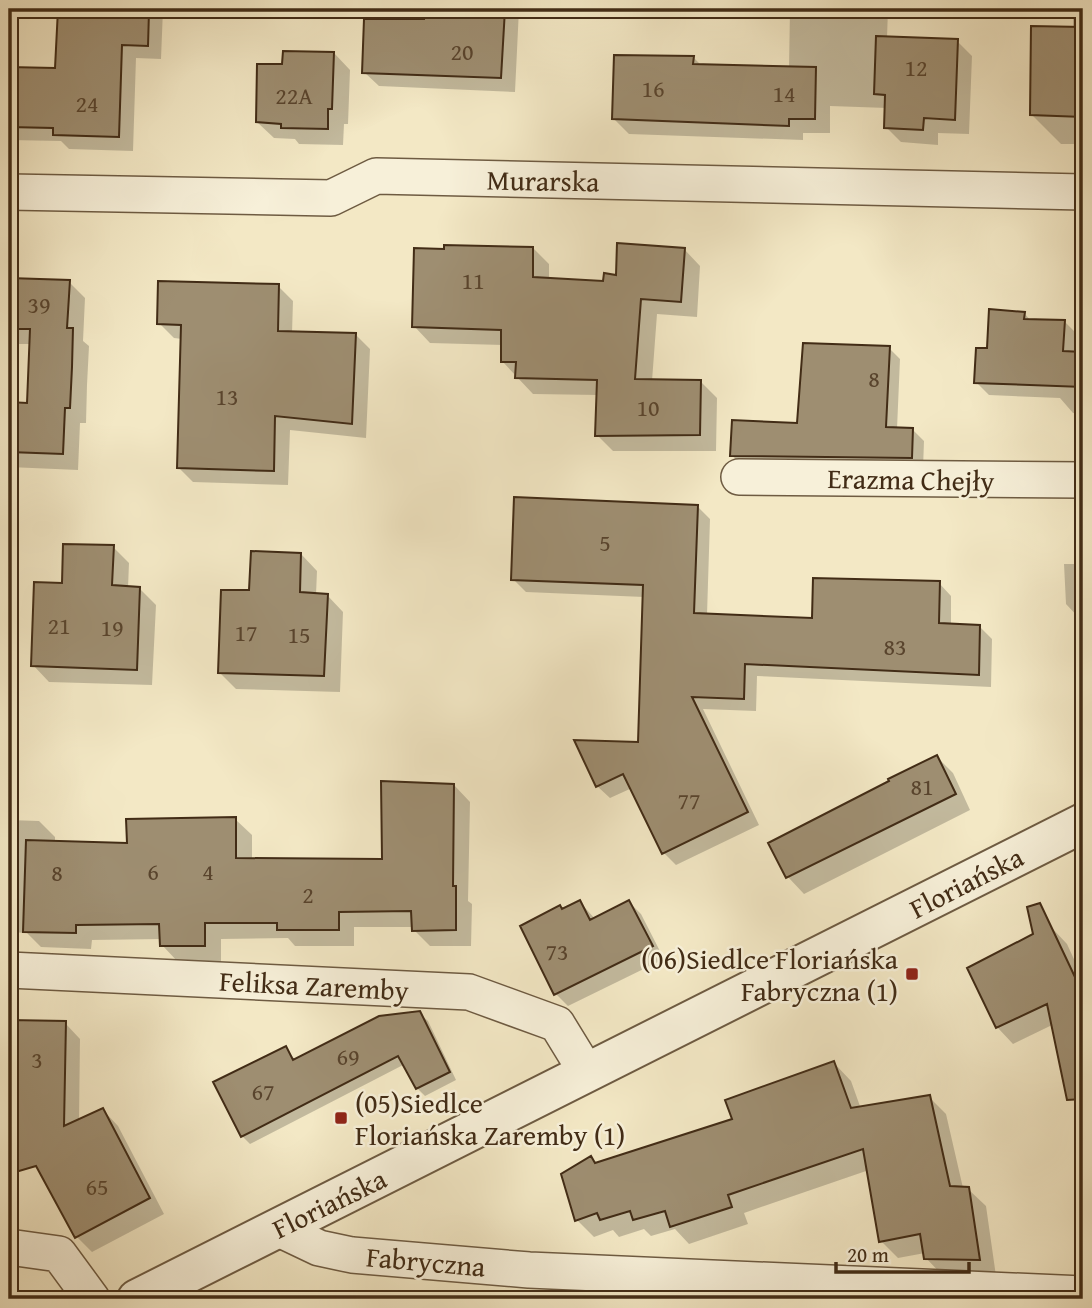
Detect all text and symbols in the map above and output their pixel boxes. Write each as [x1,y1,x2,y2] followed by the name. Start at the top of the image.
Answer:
[450,34,474,69] house number: 20
[904,50,928,85] house number: 12
[641,71,665,106] house number: 16
[772,76,796,111] house number: 14
[275,78,313,113] house number: 22A
[75,86,99,121] house number: 24
[486,159,600,201] street label: Murarska
[461,263,485,298] house number: 11
[27,287,51,322] house number: 39
[868,361,880,396] house number: 8
[215,379,239,414] house number: 13
[636,390,660,425] house number: 10
[827,457,995,501] street label: Erazma Chejły
[599,525,611,560] house number: 5
[47,608,71,643] house number: 21
[100,610,124,645] house number: 19
[234,615,258,650] house number: 17
[287,617,311,652] house number: 15
[883,629,907,664] house number: 83
[910,769,934,804] house number: 81
[677,783,701,818] house number: 77
[902,836,1031,928] street label: Floriańska
[147,854,159,889] house number: 6
[202,854,214,889] house number: 4
[51,855,63,890] house number: 8
[302,877,314,912] house number: 2
[545,934,569,969] house number: 73
[641,938,899,1011] place label: (06)Siedlce Floriańska Fabryczna (1)
[218,960,410,1010] street label: Feliksa Zaremby
[904,966,920,982] marker: (06)Siedlce Floriańska Fabryczna (1)
[336,1039,360,1074] house number: 69
[31,1042,43,1077] house number: 3
[251,1074,275,1109] house number: 67
[355,1082,625,1155] place label: (05)Siedlce Floriańska Zaremby (1)
[333,1110,349,1126] marker: (05)Siedlce Floriańska Zaremby (1)
[265,1157,394,1248] street label: Floriańska
[85,1169,109,1204] house number: 65
[836,1231,970,1275] scale bar
[365,1235,488,1287] street label: Fabryczna
[847,1239,889,1270] text: 20 m

